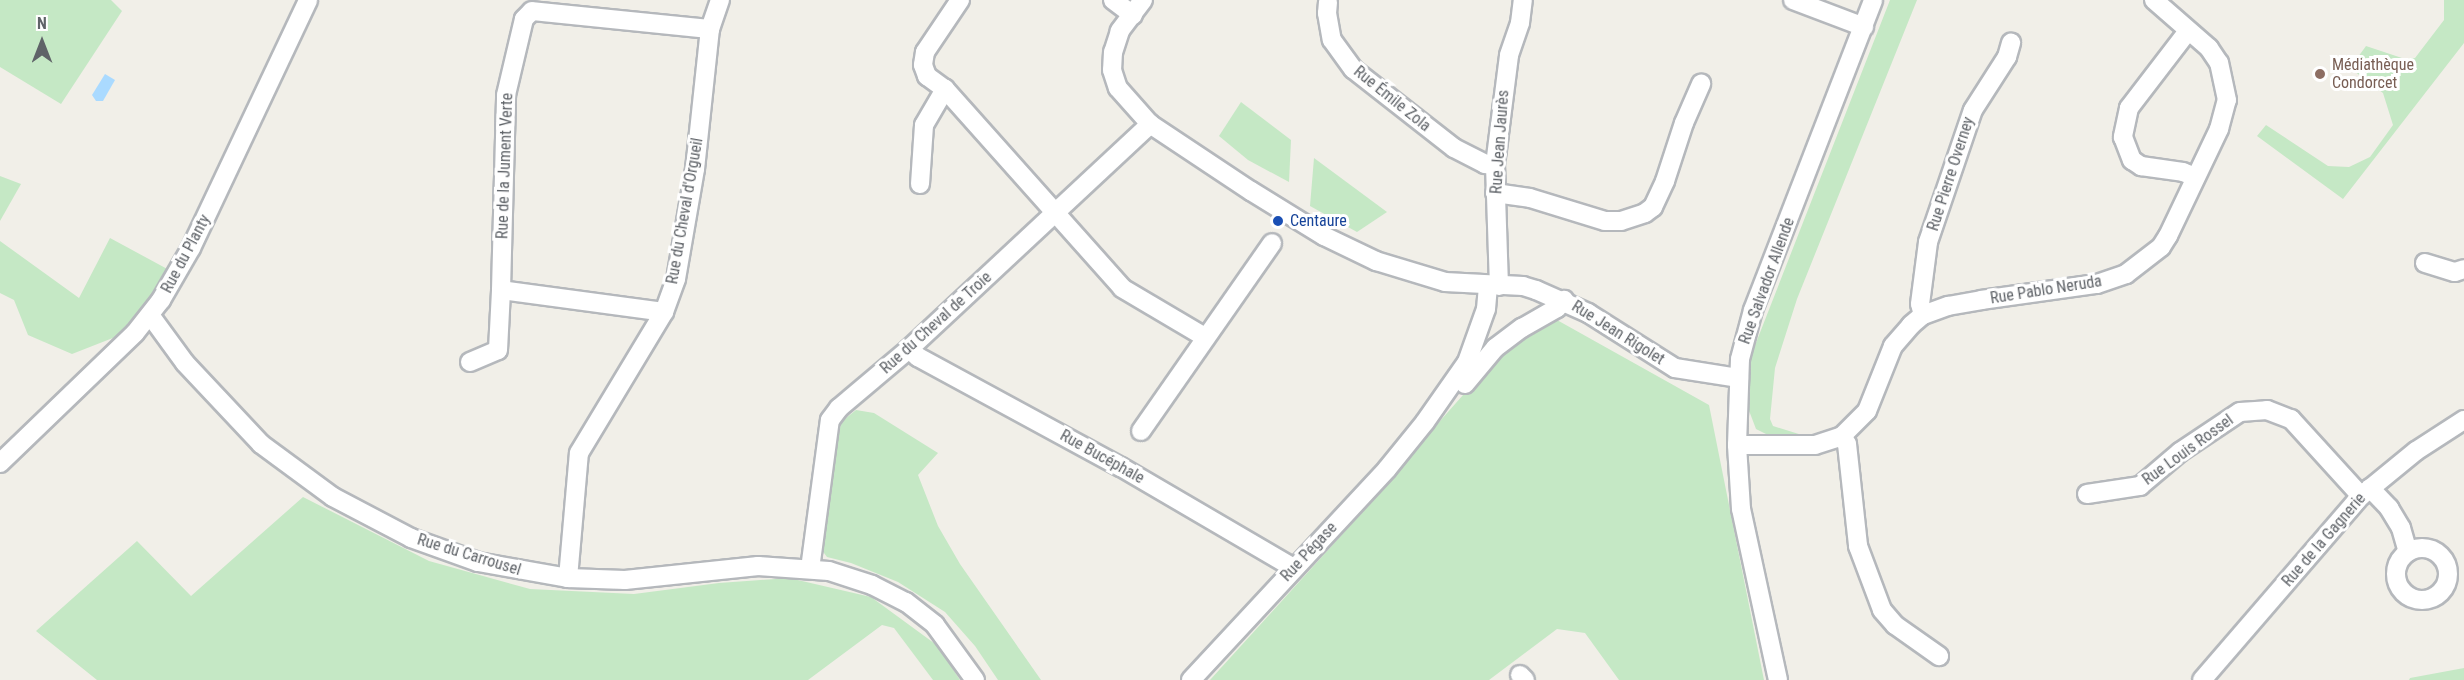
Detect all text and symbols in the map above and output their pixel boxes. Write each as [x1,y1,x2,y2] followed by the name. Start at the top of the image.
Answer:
[12,12,72,72] north arrow
[37,14,47,33] text: N
[2332,55,2414,93] place label: Médiathèque Condorcet
[1350,62,1434,136] street label: Rue Émile Zola
[2313,67,2327,81] marker: Médiathèque Condorcet
[1487,89,1513,195] street label: Rue Jean Jaurès
[493,93,517,239] street label: Rue de la Jument Verte
[1924,115,1978,233] street label: Rue Pierre Overney
[663,136,707,286] street label: Rue du Cheval d'Orgueil
[157,211,215,297] street label: Rue du Planty
[1290,211,1347,231] place label: Centaure
[1271,214,1285,228] marker: Centaure
[1735,215,1799,347] street label: Rue Salvador Allende
[876,268,996,378] street label: Rue du Cheval de Troie
[1989,272,2103,308] street label: Rue Pablo Neruda
[1568,297,1668,369] street label: Rue Jean Rigolet
[2139,411,2237,489] street label: Rue Louis Rossel
[1057,426,1147,488] street label: Rue Bucéphale
[2278,489,2370,591] street label: Rue de la Gagnerie
[1277,518,1341,586] street label: Rue Pégase
[415,530,523,580] street label: Rue du Carrousel

